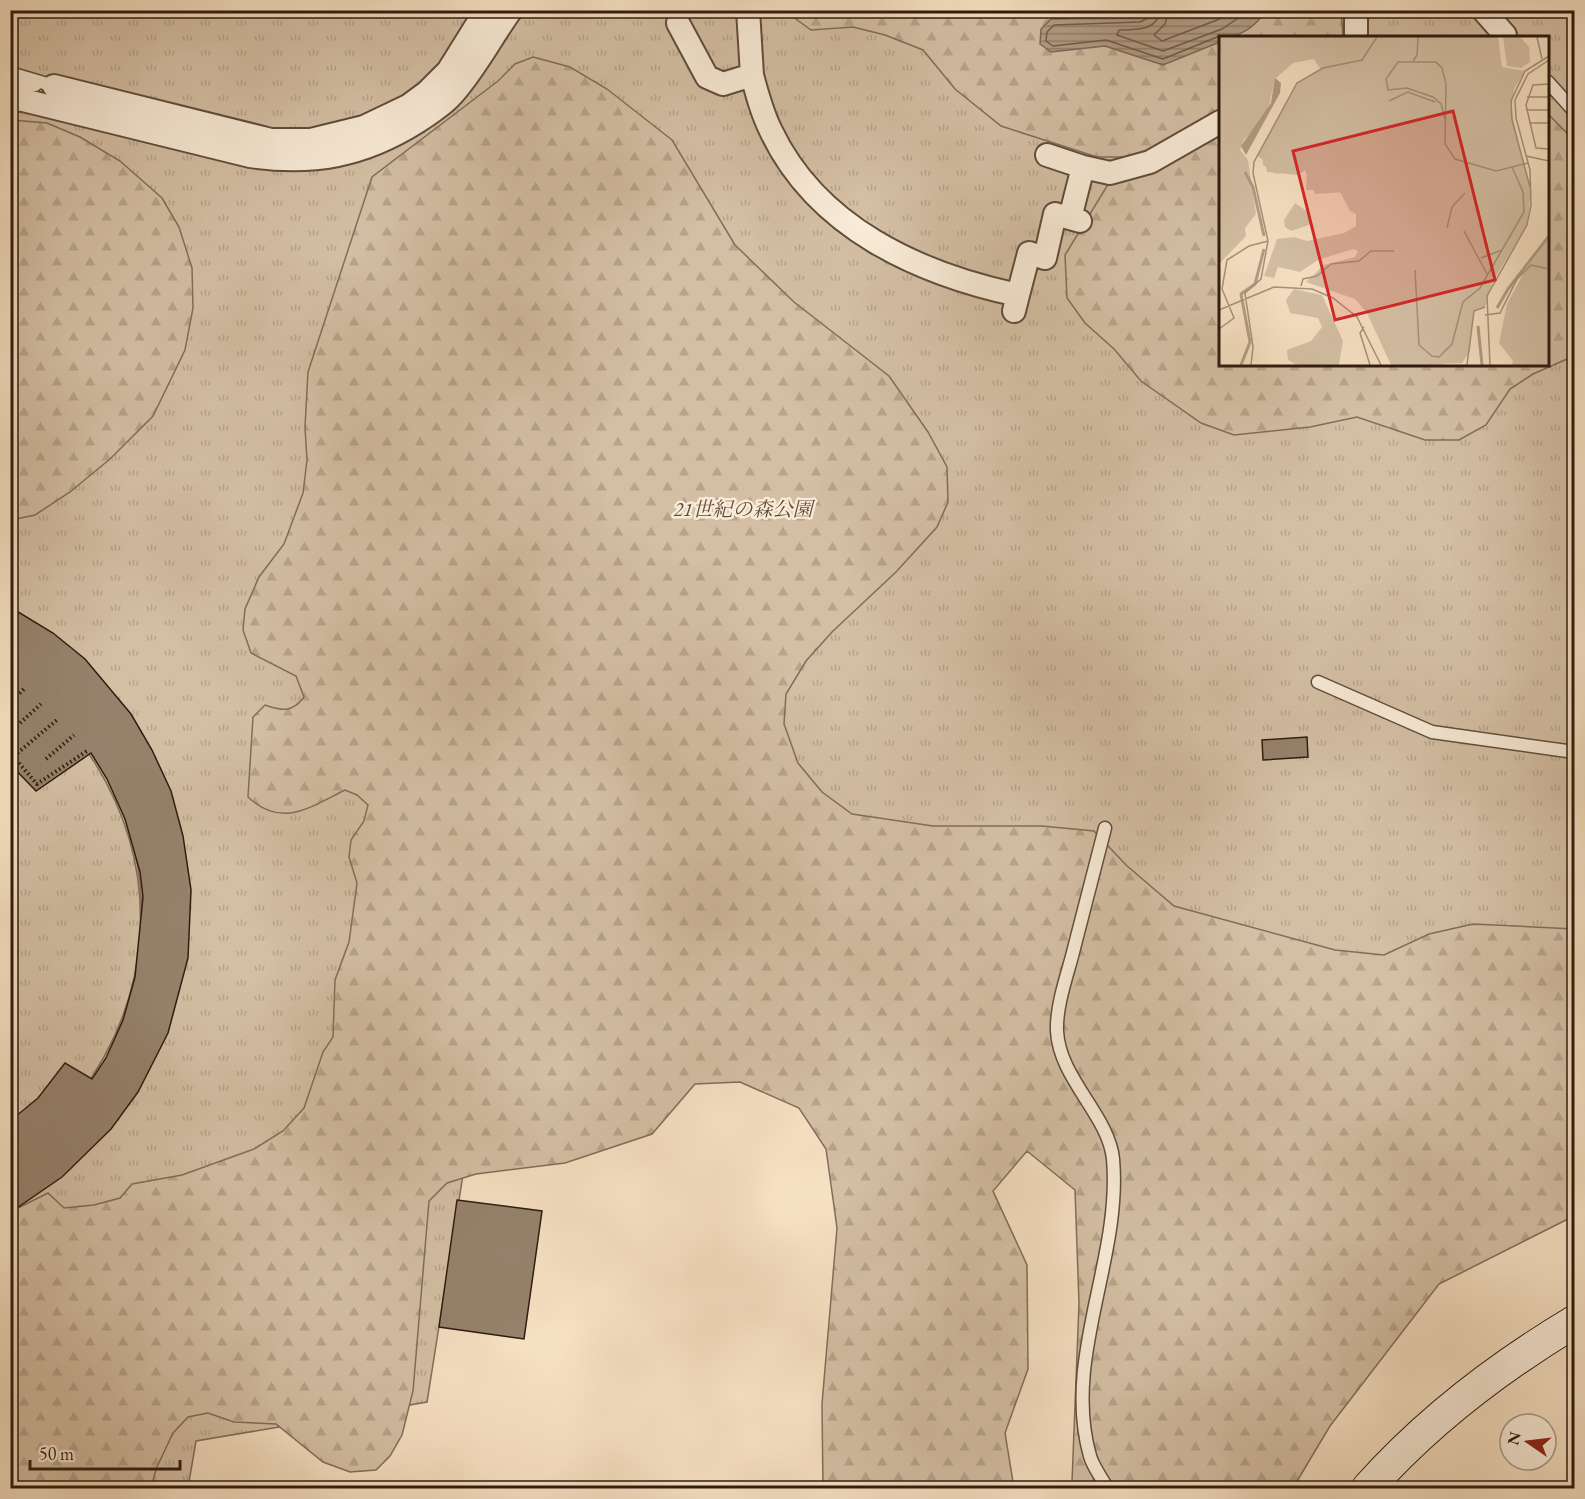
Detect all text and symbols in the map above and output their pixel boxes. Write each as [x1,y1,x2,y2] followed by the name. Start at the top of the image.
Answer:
[1219,36,1549,366] inset map
[673,496,816,522] park label: 21世紀の森公園
[1498,1412,1558,1472] north arrow
[1502,1430,1526,1447] text: N
[30,1433,180,1471] scale bar
[39,1442,74,1465] text: 50 m

